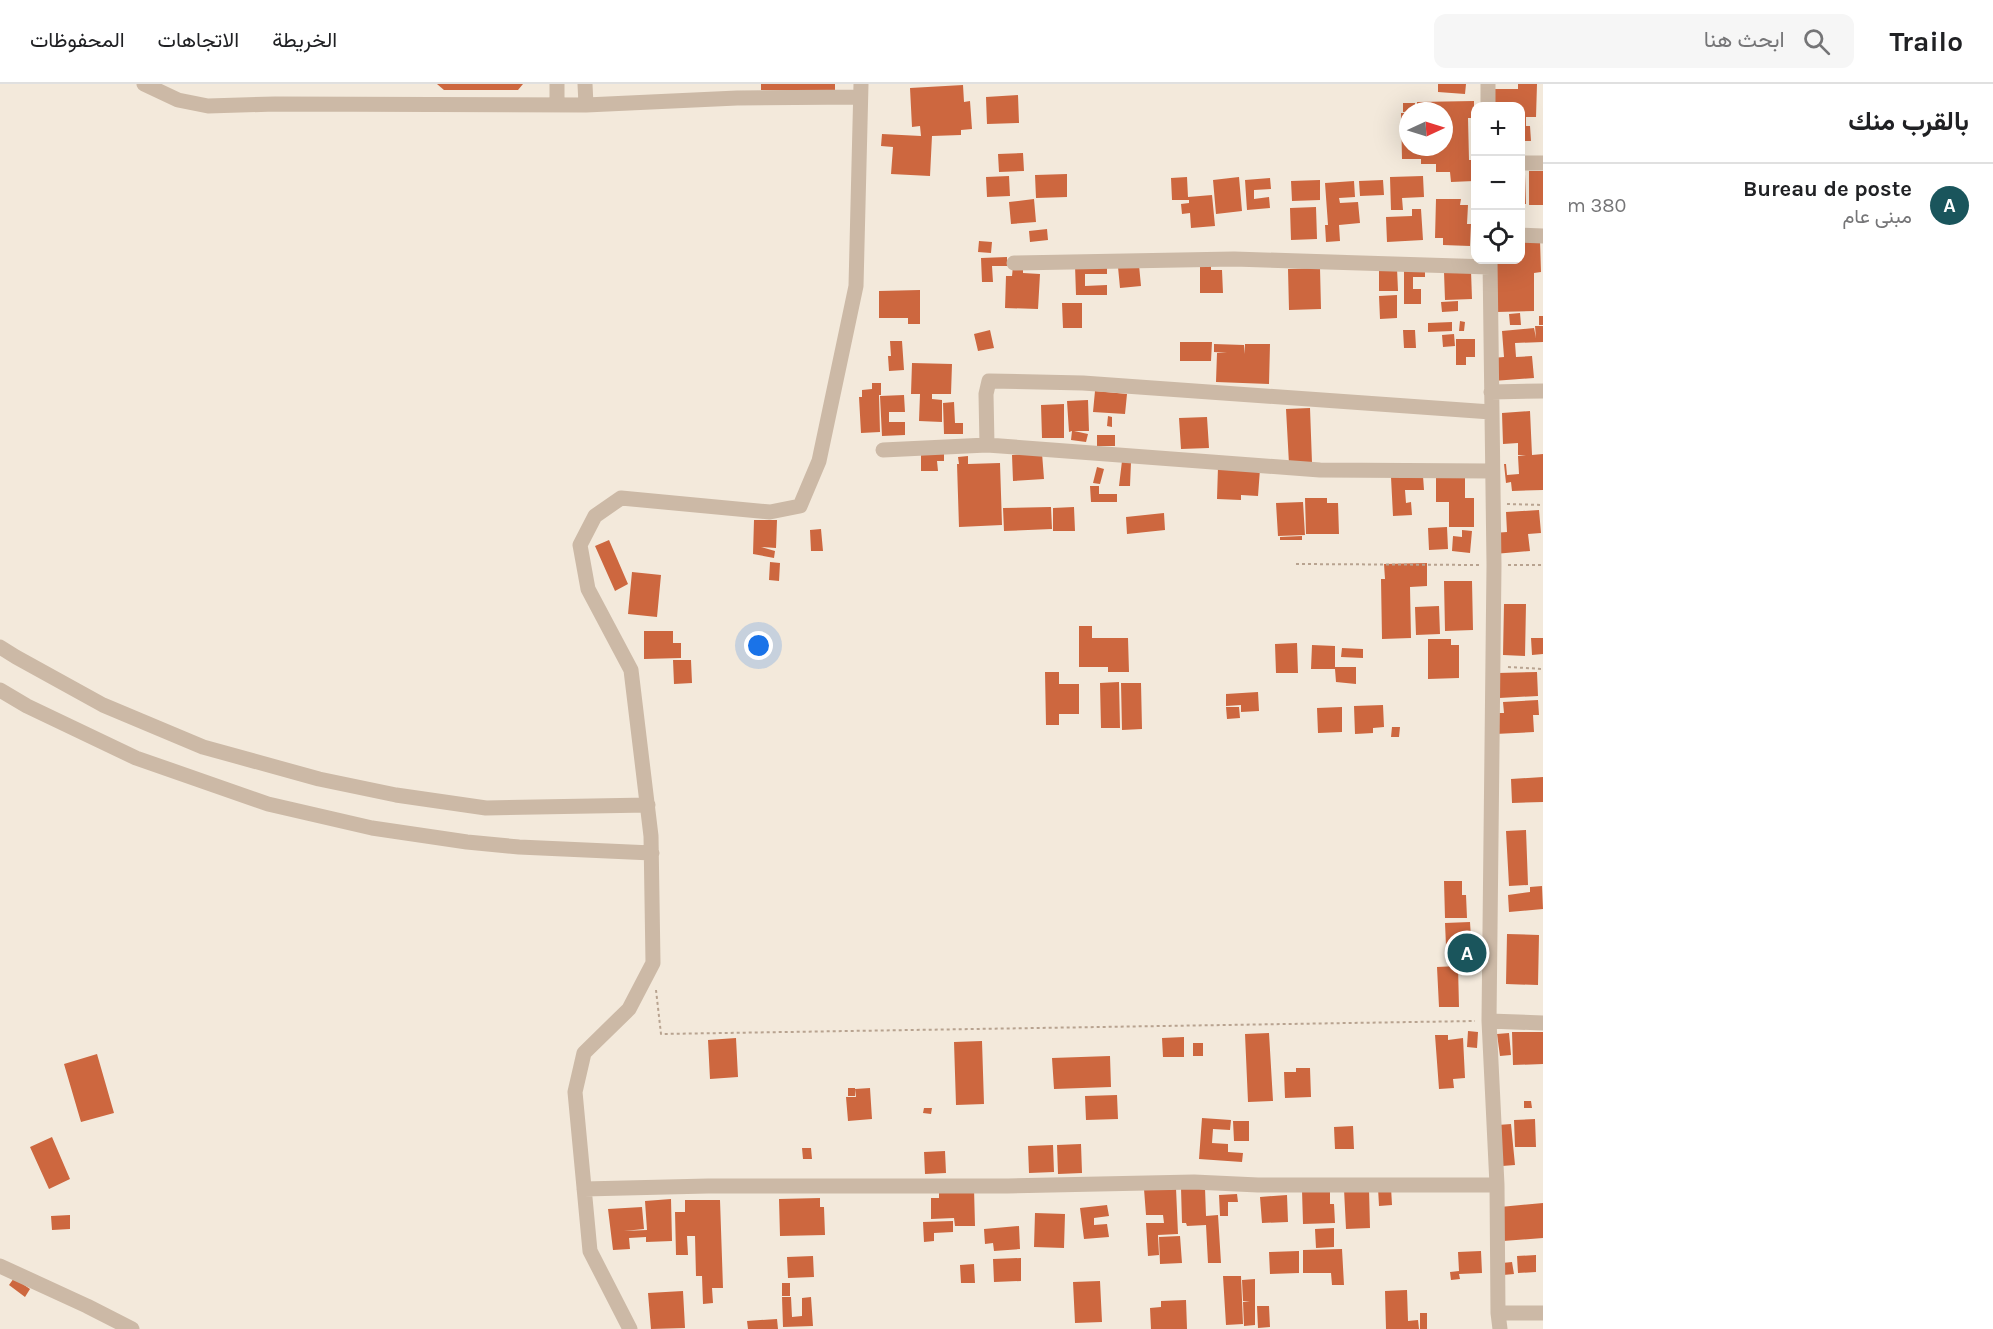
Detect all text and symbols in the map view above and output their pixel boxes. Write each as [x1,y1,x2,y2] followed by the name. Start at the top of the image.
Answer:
[1434,14,1854,68] search box
[1800,25,1833,58] icon: search
[1890,25,1963,58] text: Trailo
[1704,27,1785,53] text: ابحث هنا
[30,28,125,52] text: المحفوظات
[158,28,239,52] text: الاتجاهات
[272,28,337,52] text: الخريطة
[1399,102,1453,156] north arrow
[1471,102,1525,264] map controls
[1471,102,1525,156] button: +
[1848,106,1969,137] text: بالقرب منك
[1471,156,1525,210] button: −
[1743,176,1912,202] text: Bureau de poste
[1567,194,1626,217] text: 380 m
[1943,194,1956,217] text: A
[1842,205,1912,228] text: مبنى عام
[1471,210,1525,264] button: locate
[744,631,773,660] your location
[1448,930,1486,976] pin: A

